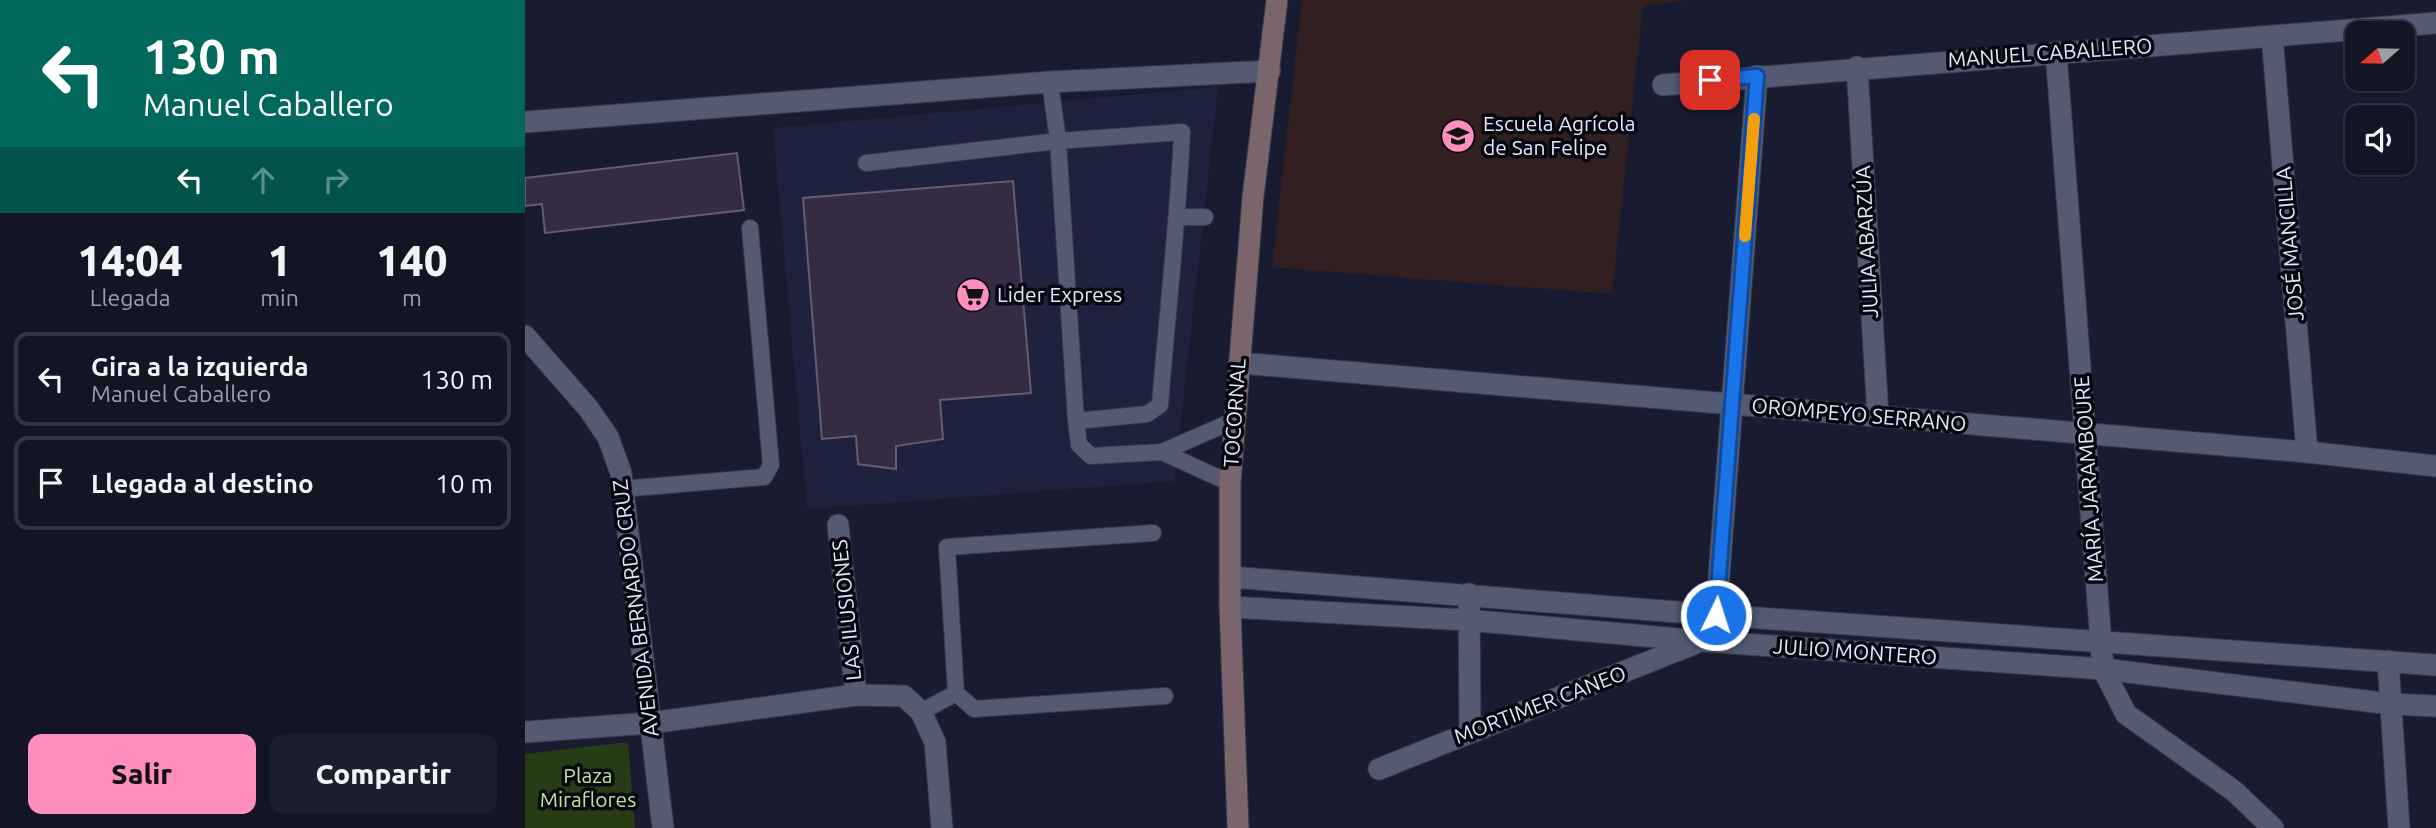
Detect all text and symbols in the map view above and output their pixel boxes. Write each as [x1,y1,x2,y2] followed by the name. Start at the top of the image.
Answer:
[2345,21,2415,91] north arrow
[2345,21,2415,175] map controls
[28,28,119,119] icon: left
[143,28,280,83] text: 130 m
[1947,33,2153,71] street label: MANUEL CABALLERO
[1680,50,1740,110] pin
[1691,61,1729,99] icon: arrive
[143,86,394,122] text: Manuel Caballero
[2345,105,2415,175] button: sound
[1483,111,1635,159] place label: Escuela Agrícola de San Felipe
[1439,117,1477,155] school or university icon: Escuela Agrícola de San Felipe
[171,161,209,199] icon: left
[244,161,282,199] icon: ahead
[317,161,355,199] icon: right
[1850,165,1882,319] street label: JULIA ABARZÚA
[2270,166,2308,322] street label: JOSÉ MANCILLA
[78,237,183,284] text: 14:04
[268,237,291,284] text: 1
[376,237,447,284] text: 140
[954,276,992,314] supermarket icon: Lider Express
[997,282,1122,306] place label: Lider Express
[90,285,170,310] text: Llegada
[260,285,299,310] text: min
[402,285,422,310] text: m
[91,352,309,381] text: Gira a la izquierda
[1218,357,1250,468] street label: TOCORNAL
[32,360,70,398] icon: left
[421,365,493,394] text: 130 m
[2069,375,2107,583] street label: MARÍA JARAMBOURE
[91,381,271,406] text: Manuel Caballero
[1751,393,1967,435] street label: OROMPEYO SERRANO
[32,464,70,502] icon: arrive
[91,469,314,498] text: Llegada al destino
[435,469,493,498] text: 10 m
[607,478,663,738] street label: AVENIDA BERNARDO CRUZ
[827,538,865,682] street label: LAS ILUSIONES
[1679,578,1753,652] position arrow
[1772,633,1938,669] street label: JULIO MONTERO
[1450,660,1629,748] street label: MORTIMER CANEO
[28,734,256,814] button: Salir
[270,734,497,814] button: Compartir
[540,763,636,811] park label: Plaza Miraflores

